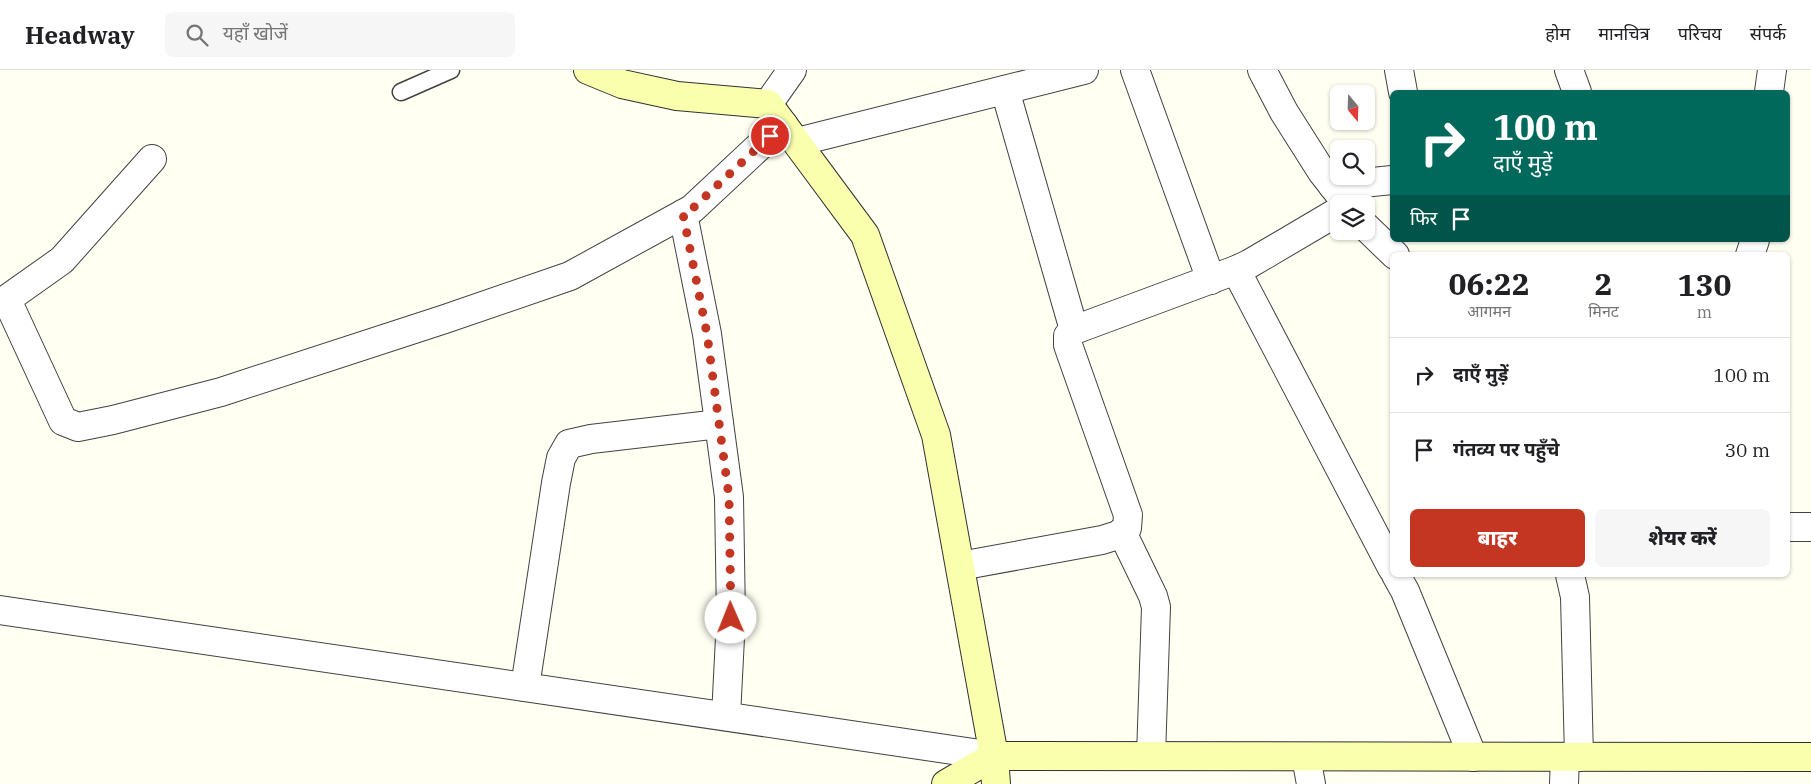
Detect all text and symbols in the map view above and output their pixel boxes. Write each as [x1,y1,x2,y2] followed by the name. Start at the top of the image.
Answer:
[165,12,515,57] search box
[25,19,135,51] text: Headway
[183,21,211,49] icon: search
[223,21,288,45] text: यहाँ खोजें
[1545,22,1570,45] text: होम
[1598,22,1650,45] text: मानचित्र
[1678,22,1722,45] text: परिचय
[1750,22,1786,45] text: संपर्क
[1330,85,1375,130] north arrow
[1330,85,1375,240] map controls
[1493,104,1598,150] text: 100 m
[1410,110,1475,175] icon: right
[749,115,791,157] pin
[756,122,784,150] icon: arrive
[1330,140,1375,185] button: search
[1493,148,1553,177] text: दाएँ मुड़ें
[1330,195,1375,240] button: layers
[1447,205,1475,233] icon: arrive
[1410,206,1437,230] text: फिर
[1449,264,1530,303] text: 06:22
[1595,264,1613,303] text: 2
[1677,265,1731,304] text: 130
[1467,301,1511,321] text: आगमन
[1588,301,1619,321] text: मिनट
[1697,302,1712,322] text: m
[1410,361,1438,389] icon: right
[1453,362,1508,386] text: दाएँ मुड़ें
[1713,363,1770,387] text: 100 m
[1410,436,1438,464] icon: arrive
[1453,437,1560,461] text: गंतव्य पर पहुँचे
[1725,438,1770,462] text: 30 m
[1410,509,1585,567] button: बाहर
[1595,509,1770,567] button: शेयर करें
[704,591,756,643] position arrow

